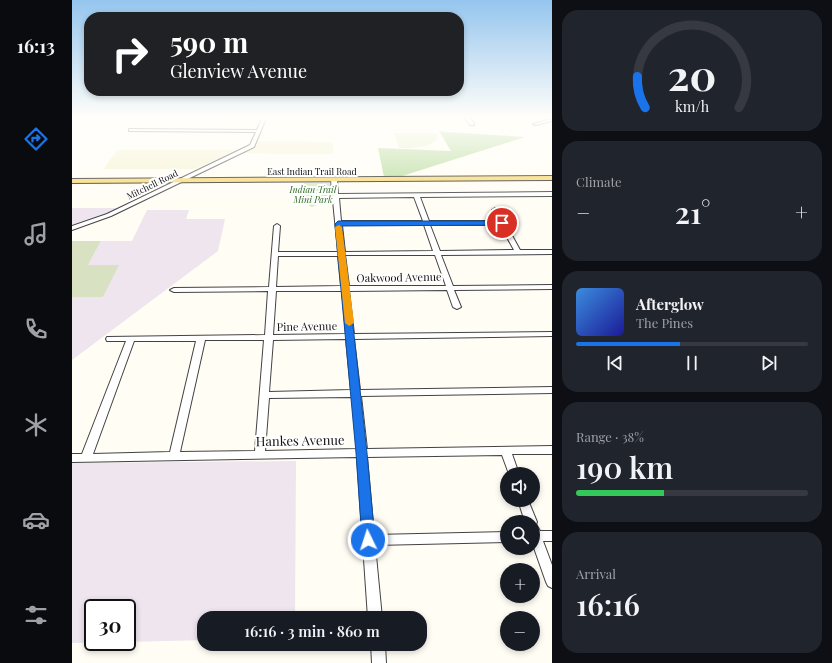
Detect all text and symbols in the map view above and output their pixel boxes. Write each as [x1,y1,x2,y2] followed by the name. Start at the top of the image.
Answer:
[170,23,248,60] text: 590 m
[104,28,156,80] icon: right
[17,34,55,58] text: 16:13
[668,46,716,101] text: 20
[170,59,307,83] text: Glenview Avenue
[675,97,710,116] text: km/h
[22,125,50,153] icon: directions
[267,165,357,177] street label: East Indian Trail Road
[124,166,180,202] street label: Mitchell Road
[576,173,622,190] text: Climate
[289,183,337,205] park label: Indian Trail Mini Park
[675,192,711,232] text: 21°
[576,197,590,227] text: −
[795,197,808,227] text: +
[485,206,519,240] pin
[491,212,513,234] icon: arrive
[22,220,50,248] icon: music
[356,269,442,285] street label: Oakwood Avenue
[636,294,704,314] text: Afterglow
[636,314,693,331] text: The Pines
[22,315,50,343] icon: phone
[277,318,338,334] street label: Pine Avenue
[604,352,626,374] icon: previous
[681,352,703,374] icon: pause
[758,352,780,374] icon: next
[22,411,50,439] icon: climate
[576,428,644,445] text: Range · 38%
[255,431,345,449] street label: Hankes Avenue
[576,447,673,487] text: 190 km
[500,467,540,651] map controls
[500,467,540,507] button: sound
[22,506,50,534] icon: car
[500,515,540,555] button: search
[347,519,389,561] position arrow
[500,563,540,603] button: +
[576,565,616,582] text: Arrival
[576,584,640,624] text: 16:16
[84,599,136,651] speed limit sign: 30
[22,601,50,629] icon: filters
[500,611,540,651] button: −
[244,621,380,641] text: 16:16 · 3 min · 860 m

